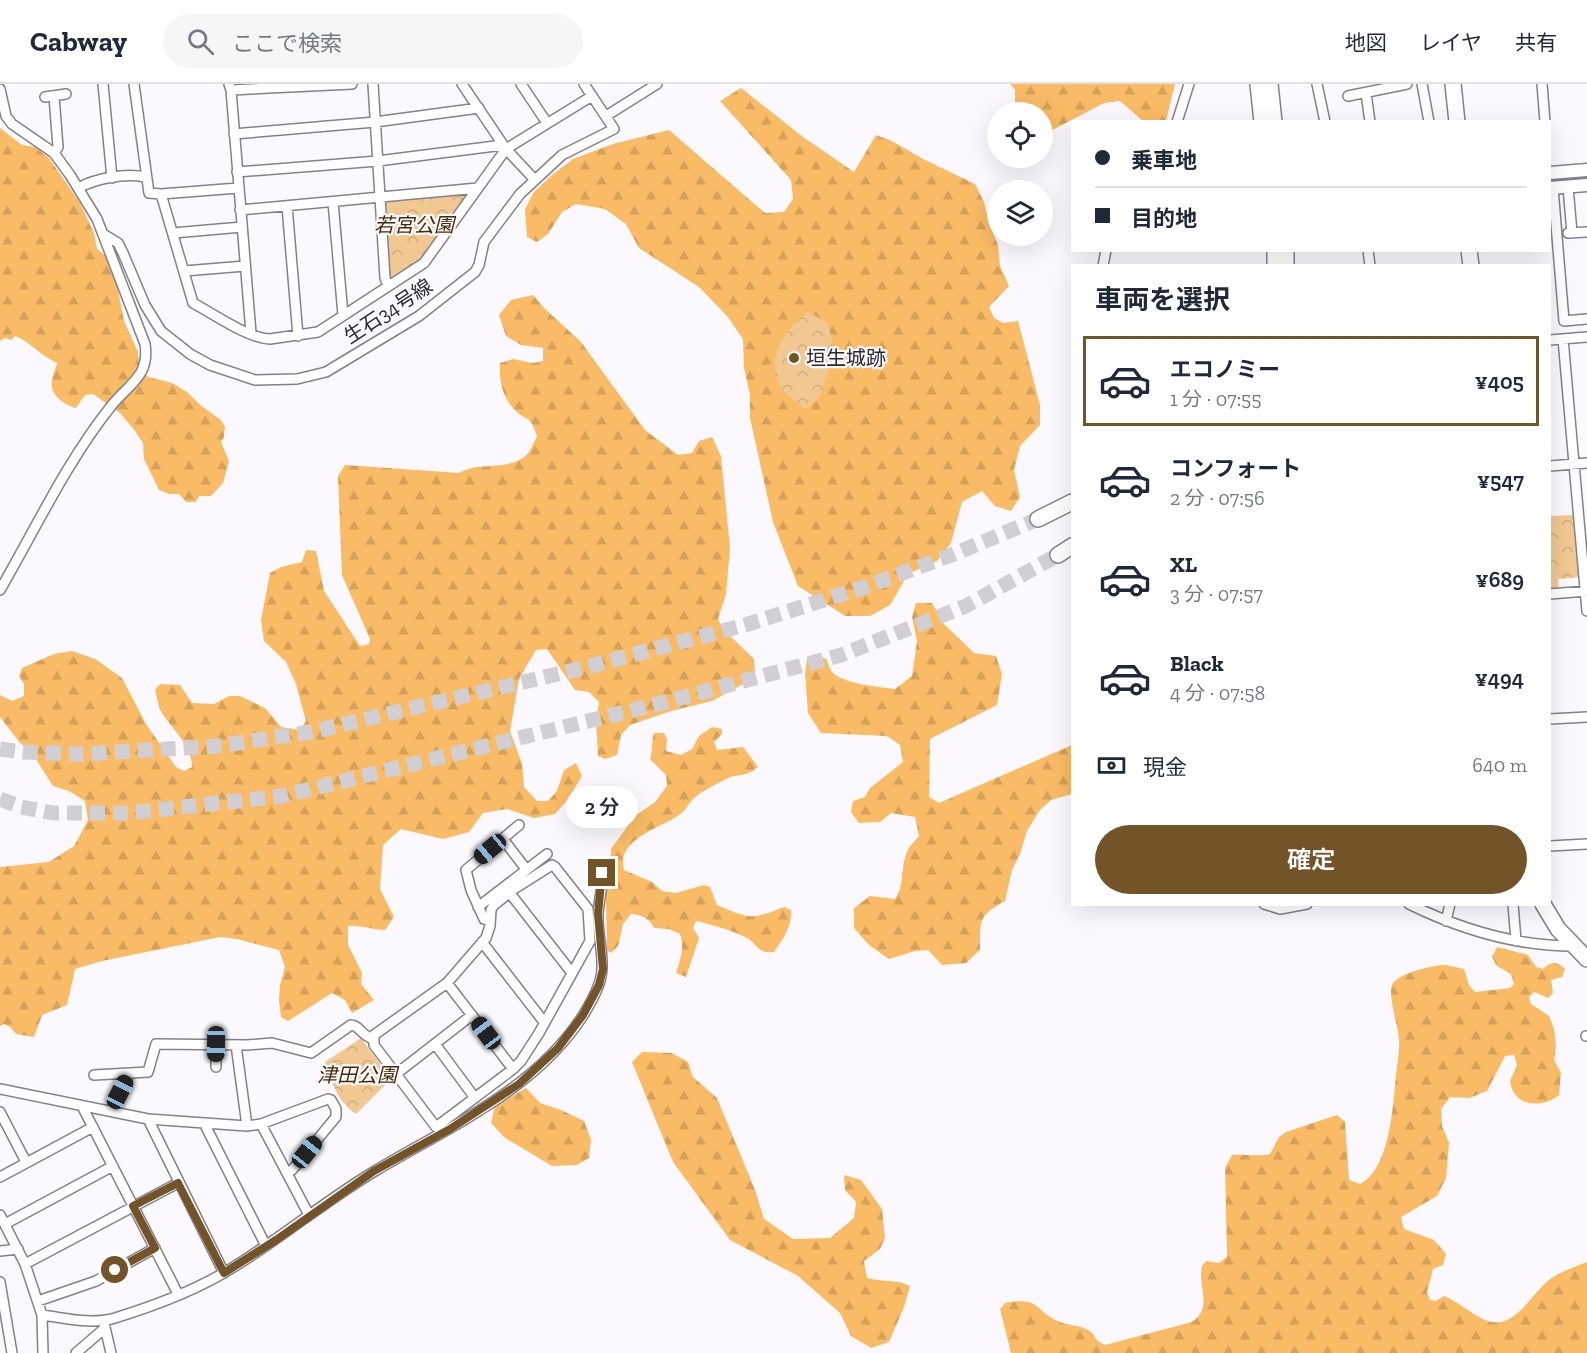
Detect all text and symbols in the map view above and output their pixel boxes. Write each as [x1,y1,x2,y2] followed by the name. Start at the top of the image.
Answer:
[163,14,583,68] search box
[30,25,127,58] text: Cabway
[184,25,217,58] icon: search
[232,30,342,57] text: ここで検索
[1345,30,1387,55] text: 地図
[1420,30,1482,55] text: レイヤ
[1515,30,1557,55] text: 共有
[987,102,1053,246] map controls
[987,102,1053,168] button: locate
[1131,147,1197,174] text: 乗車地
[987,180,1053,246] button: layers
[1131,205,1197,232] text: 目的地
[374,213,457,237] park label: 若宮公園
[339,274,437,348] street label: 生石34号線
[1095,284,1230,316] text: 車両を選択
[806,346,886,370] place label: 垣生城跡
[787,351,801,365] marker: 垣生城跡
[1098,354,1152,408] icon: car
[1170,356,1280,383] text: エコノミー
[1475,368,1524,395] text: ¥405
[1170,387,1262,411] text: 1 分 · 07:55
[1098,453,1152,507] icon: car
[1170,455,1301,482] text: コンフォート
[1477,467,1524,494] text: ¥547
[1170,486,1265,510] text: 2 分 · 07:56
[1170,551,1197,578] text: XL
[1098,552,1152,606] icon: car
[1476,566,1524,593] text: ¥689
[1170,582,1263,606] text: 3 分 · 07:57
[1170,650,1224,677] text: Black
[1098,651,1152,705] icon: car
[1475,665,1524,692] text: ¥494
[1170,681,1265,705] text: 4 分 · 07:58
[1095,749,1128,782] icon: cash
[1472,753,1527,777] text: 640 m
[1143,754,1187,781] text: 現金
[566,786,638,828] callout: 2 分
[585,795,619,819] text: 2 分
[1095,825,1527,894] button: 確定
[470,831,510,867] car
[588,859,615,886] route end
[468,1013,504,1053] car
[207,1026,225,1062] car
[317,1063,400,1087] park label: 津田公園
[104,1072,136,1112] car
[289,1132,325,1172] car
[101,1256,128,1283] route start

